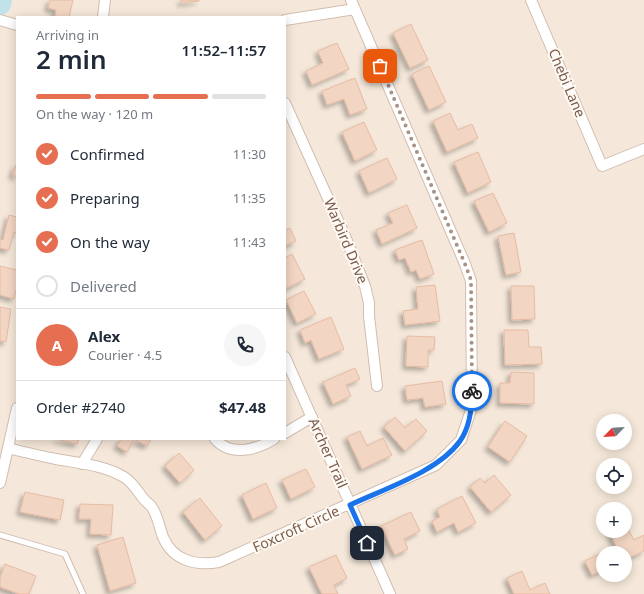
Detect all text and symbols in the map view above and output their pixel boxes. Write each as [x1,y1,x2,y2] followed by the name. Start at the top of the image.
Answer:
[36,26,99,44] text: Arriving in
[182,40,266,60] text: 11:52–11:57
[36,41,107,77] text: 2 min
[544,45,591,120] street label: Chebi Lane
[363,49,397,83] pin
[369,55,391,77] icon: bag
[36,105,153,123] text: On the way · 120 m
[36,143,58,165] icon: check
[70,144,145,164] text: Confirmed
[233,145,266,163] text: 11:30
[36,187,58,209] icon: check
[70,188,140,208] text: Preparing
[233,189,266,207] text: 11:35
[320,195,373,286] street label: Warbird Drive
[36,231,58,253] icon: check
[70,232,150,252] text: On the way
[233,233,266,251] text: 11:43
[70,276,137,296] text: Delivered
[224,324,266,366] button: phone
[88,326,120,346] text: Alex
[52,335,62,355] text: A
[88,346,162,364] text: Courier · 4.5
[452,371,492,411] courier
[461,380,483,402] icon: bike
[36,397,125,417] text: Order #2740
[219,397,266,417] text: $47.48
[596,414,632,450] north arrow
[596,414,632,582] map controls
[305,415,352,491] street label: Archer Trail
[596,458,632,494] button: locate
[249,501,342,556] street label: Foxcroft Circle
[596,502,632,538] button: +
[350,526,384,560] pin
[356,532,378,554] icon: home
[596,546,632,582] button: −

